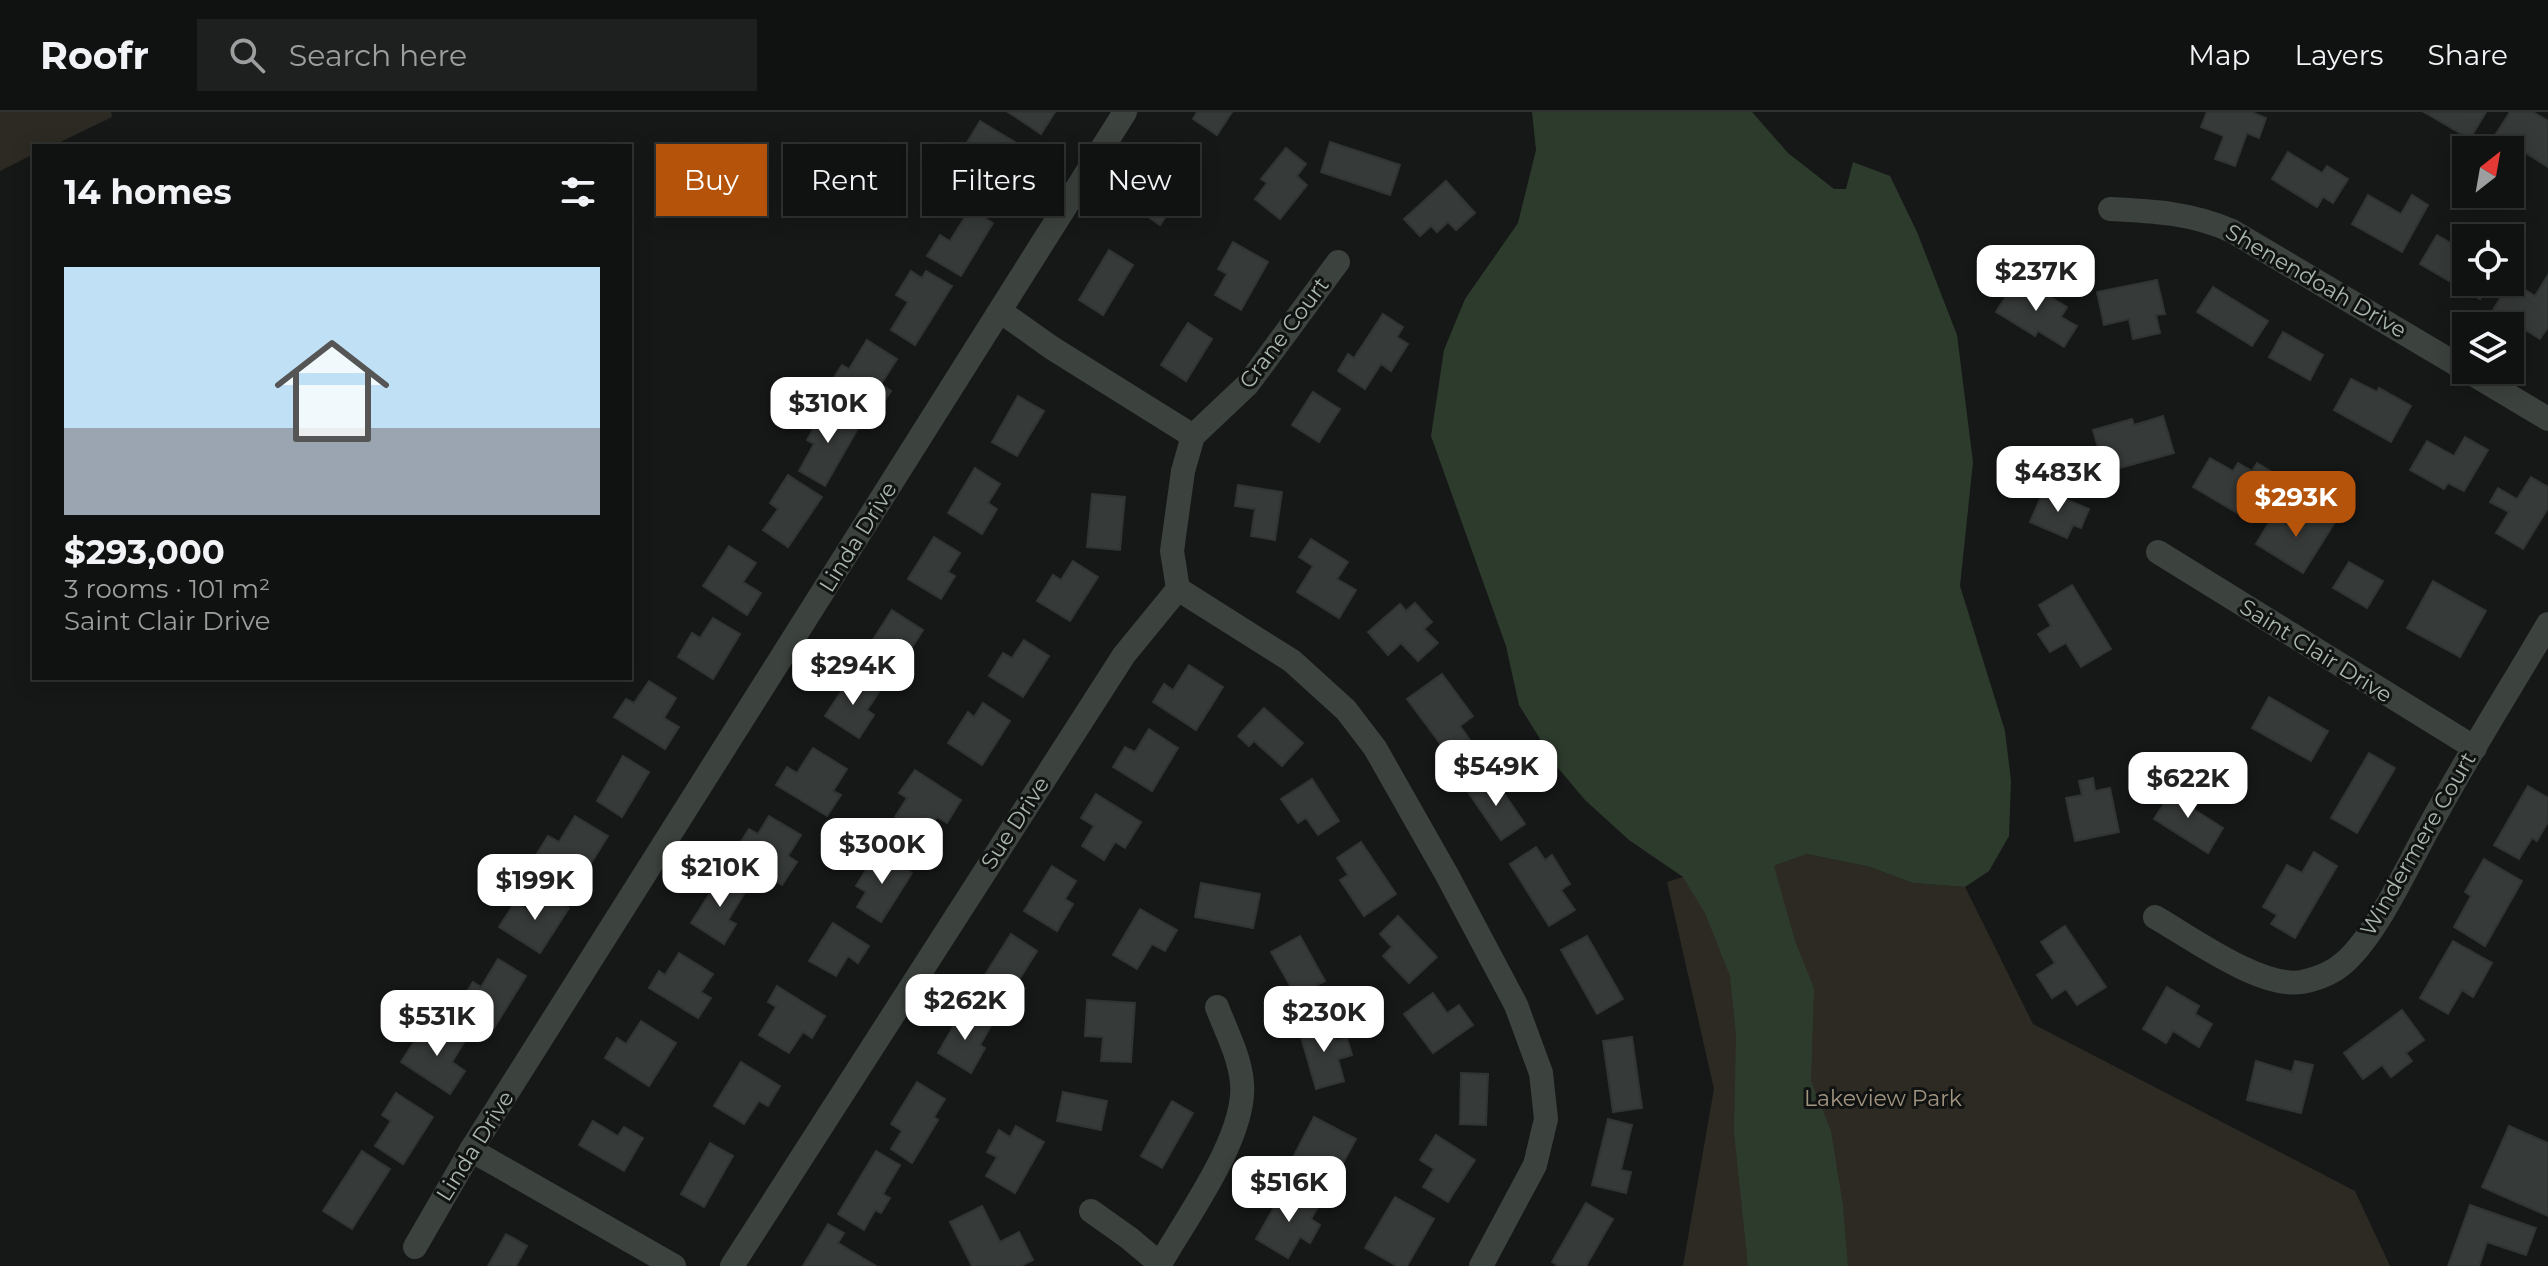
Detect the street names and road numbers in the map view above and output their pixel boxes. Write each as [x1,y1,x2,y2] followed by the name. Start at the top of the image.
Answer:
[2221,218,2411,344] street label: Shenendoah Drive
[1233,272,1335,394] street label: Crane Court
[813,477,903,597] street label: Linda Drive
[2235,593,2397,709] street label: Saint Clair Drive
[2354,747,2482,941] street label: Windermere Court
[975,772,1055,874] street label: Sue Drive
[430,1086,520,1206] street label: Linda Drive

